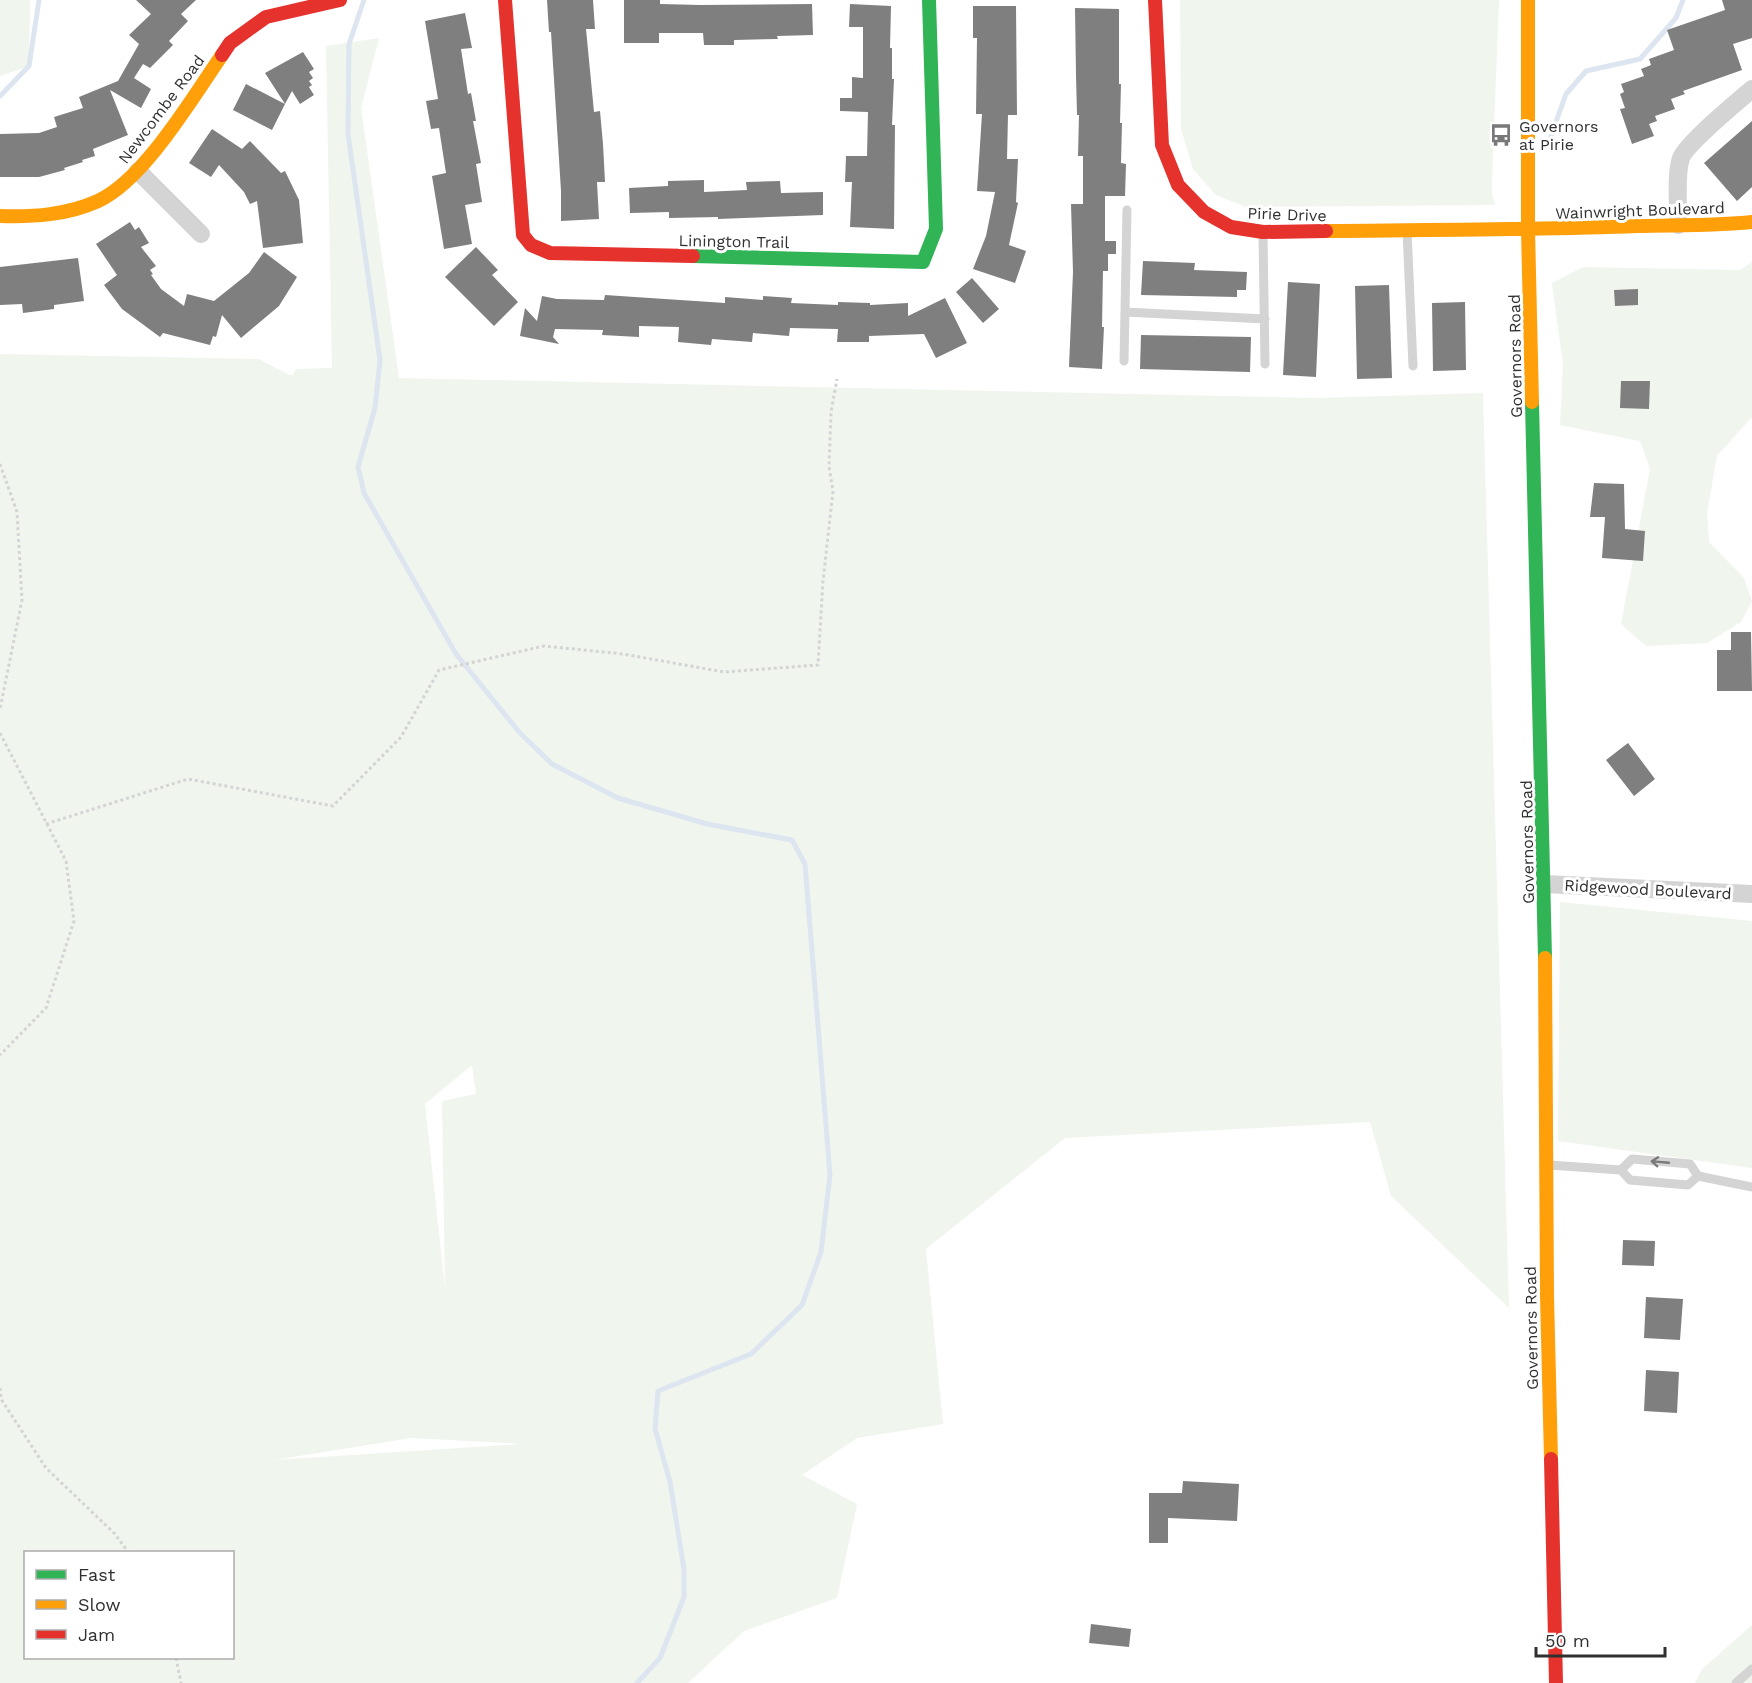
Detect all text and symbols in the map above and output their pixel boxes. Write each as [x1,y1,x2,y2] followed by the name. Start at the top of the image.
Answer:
[114,51,209,167] street label: Newcombe Road
[1519,117,1598,154] place label: Governors at Pirie
[1488,122,1514,148] bus stop icon: Governors at Pirie
[1555,198,1725,223] street label: Wainwright Boulevard
[1247,204,1327,225] street label: Pirie Drive
[678,231,790,252] street label: Linington Trail
[1505,294,1526,418] street label: Governors Road
[1517,780,1538,904] street label: Governors Road
[1564,876,1732,903] street label: Ridgewood Boulevard
[1651,1156,1671,1167] one-way arrow
[1521,1266,1542,1390] street label: Governors Road
[24,1551,234,1659] legend
[78,1564,116,1585] text: Fast
[78,1594,121,1615] text: Slow
[1536,1620,1665,1658] scale bar
[78,1624,115,1645] text: Jam
[1545,1630,1590,1651] text: 50 m

